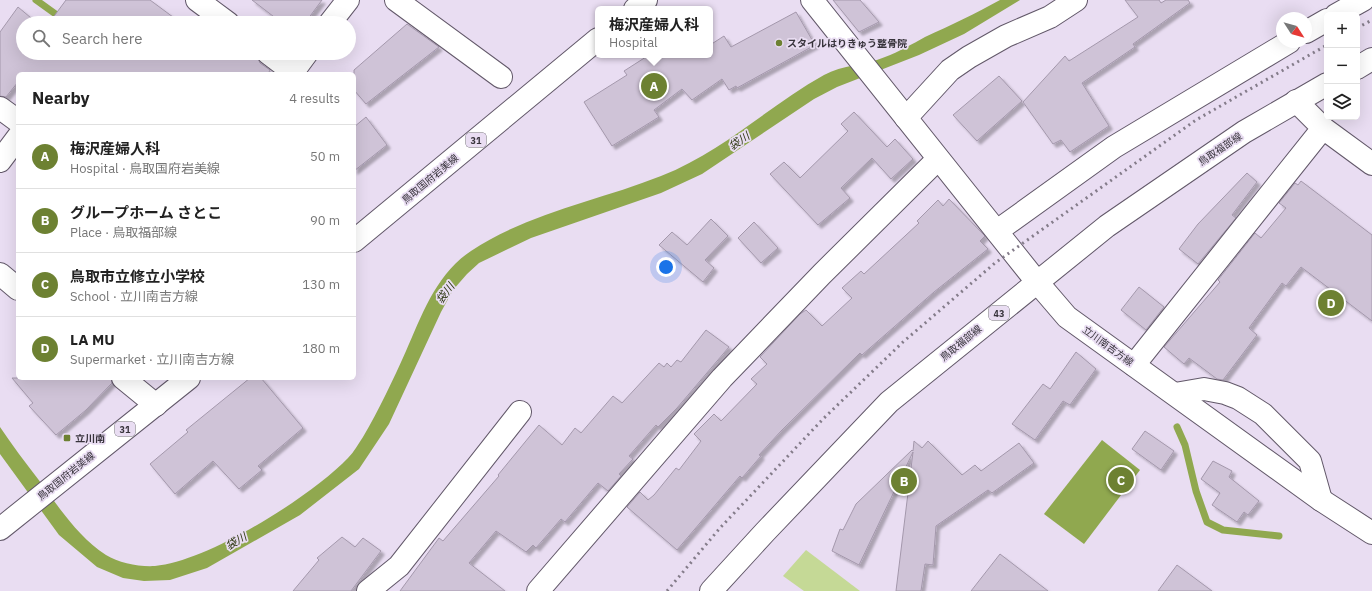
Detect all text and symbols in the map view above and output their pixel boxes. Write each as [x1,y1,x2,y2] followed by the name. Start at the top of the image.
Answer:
[595,6,713,58] popup
[1276,12,1312,48] north arrow
[1324,12,1360,120] map controls
[1324,12,1360,48] button: +
[609,15,699,34] text: 梅沢産婦人科
[16,16,356,60] search box
[30,27,52,49] icon: search
[62,29,142,48] text: Search here
[609,34,658,51] text: Hospital
[787,37,907,50] place label: スタイルはりきゅう整骨院
[774,38,784,48] marker: スタイルはりきゅう整骨院
[1324,48,1360,84] button: −
[641,71,667,101] pin: A
[1324,84,1360,120] button: layers
[32,87,90,109] text: Nearby
[289,90,340,107] text: 4 results
[726,128,753,153] water label: 袋川
[1196,130,1244,168] street label: 鳥取福部線
[466,133,486,147] road number: 31
[70,139,160,158] text: 梅沢産婦人科
[41,148,49,165] text: A
[310,148,340,165] text: 50 m
[399,152,461,206] street label: 鳥取国府岩美線
[70,160,220,177] text: Hospital · 鳥取国府岩美線
[70,203,222,222] text: グループホーム さとこ
[41,212,49,229] text: B
[310,212,340,229] text: 90 m
[70,224,177,241] text: Place · 鳥取福部線
[656,257,676,277] your location
[70,267,205,286] text: 鳥取市立修立小学校
[41,276,49,293] text: C
[302,276,340,293] text: 130 m
[433,279,458,306] water label: 袋川
[70,288,198,305] text: School · 立川南吉方線
[1318,288,1344,318] pin: D
[989,306,1009,320] road number: 43
[937,322,985,364] street label: 鳥取福部線
[1080,323,1136,369] street label: 立川南吉方線
[70,330,115,349] text: LA MU
[40,340,50,357] text: D
[302,340,340,357] text: 180 m
[70,351,234,368] text: Supermarket · 立川南吉方線
[115,422,135,436] road number: 31
[75,432,105,445] place label: 立川南
[62,433,72,443] marker: 立川南
[35,449,97,503] street label: 鳥取国府岩美線
[1108,465,1134,495] pin: C
[891,466,917,496] pin: B
[223,529,250,553] water label: 袋川

